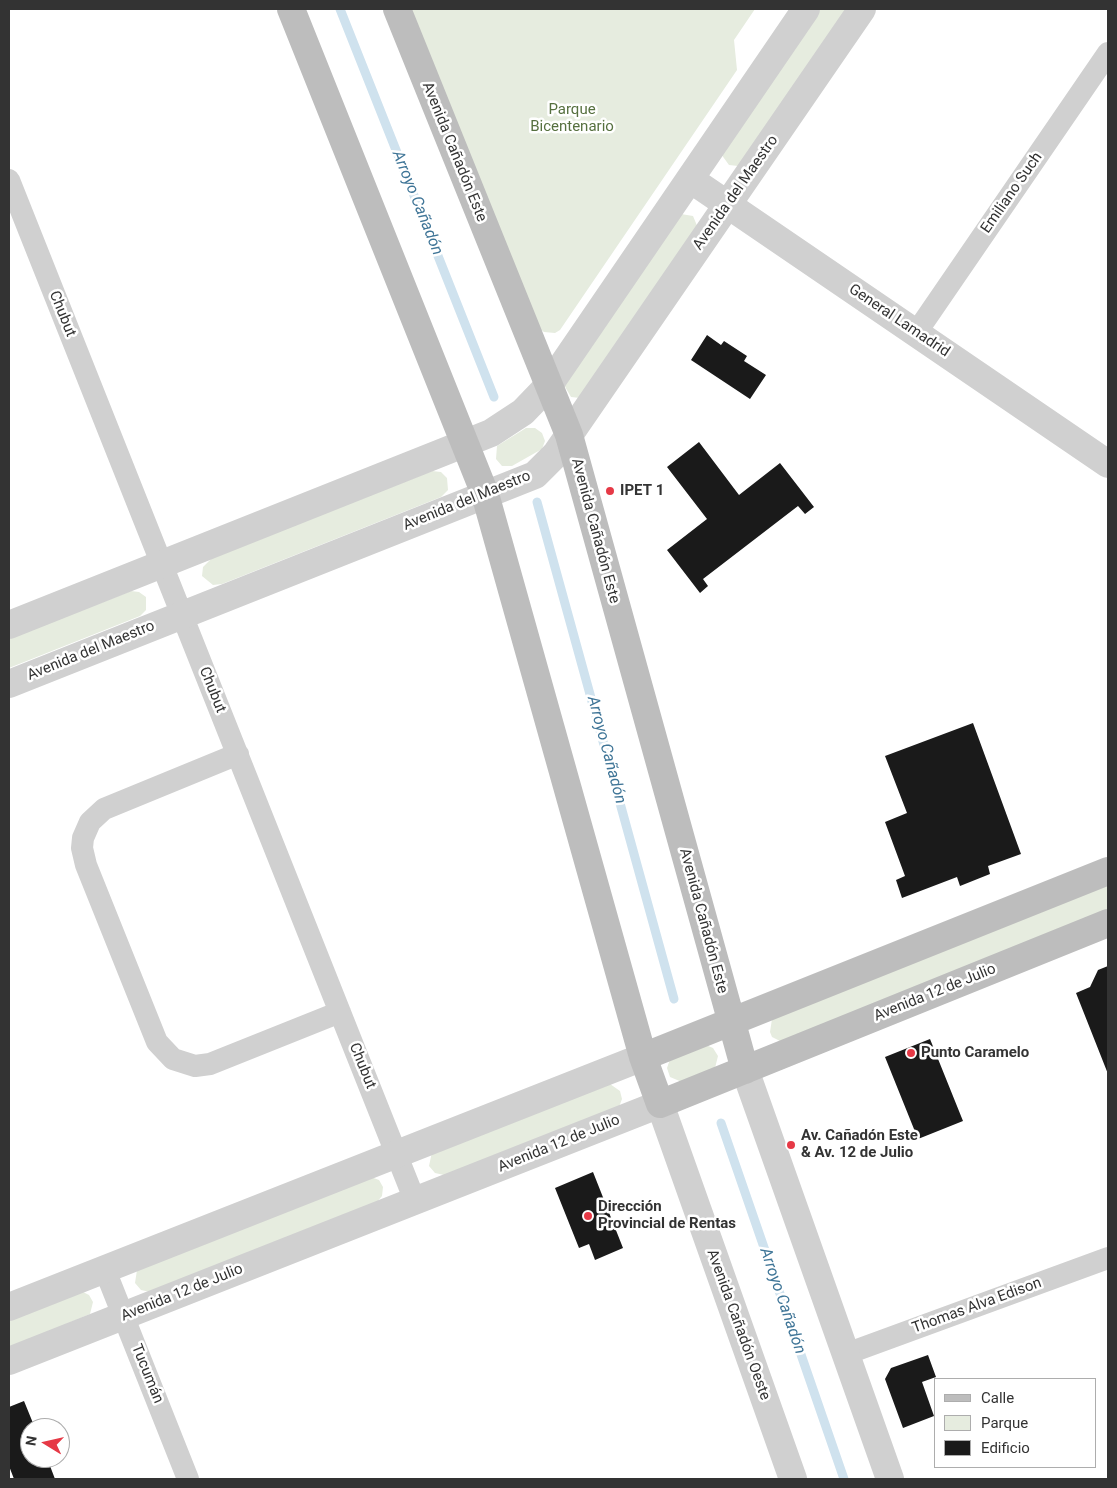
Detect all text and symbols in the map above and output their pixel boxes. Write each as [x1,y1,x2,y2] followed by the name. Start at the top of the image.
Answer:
[418,79,490,225] street label: Avenida Cañadón Este
[530,101,614,136] park label: Parque Bicentenario
[690,132,782,254] street label: Avenida del Maestro
[387,148,447,258] water label: Arroyo Cañadón
[977,149,1047,237] street label: Emiliano Such
[845,281,953,361] street label: General Lamadrid
[45,288,79,340] street label: Chubut
[567,457,623,605] street label: Avenida Cañadón Este
[401,467,533,535] street label: Avenida del Maestro
[620,482,664,500] place label: IPET 1
[604,485,616,497] marker: IPET 1
[25,617,157,685] street label: Avenida del Maestro
[195,664,229,716] street label: Chubut
[582,694,630,806] water label: Arroyo Cañadón
[675,847,731,995] street label: Avenida Cañadón Este
[871,960,999,1026] street label: Avenida 12 de Julio
[345,1040,379,1092] street label: Chubut
[921,1044,1029,1062] place label: Punto Caramelo
[905,1047,917,1059] marker: Punto Caramelo
[495,1111,623,1177] street label: Avenida 12 de Julio
[801,1127,918,1162] place label: Av. Cañadón Este & Av. 12 de Julio
[785,1139,797,1151] marker: Av. Cañadón Este & Av. 12 de Julio
[598,1198,736,1233] place label: Dirección Provincial de Rentas
[582,1210,594,1222] marker: Dirección Provincial de Rentas
[755,1245,809,1357] water label: Arroyo Cañadón
[702,1247,774,1403] street label: Avenida Cañadón Oeste
[118,1260,246,1326] street label: Avenida 12 de Julio
[910,1274,1044,1338] street label: Thomas Alva Edison
[127,1342,167,1406] street label: Tucumán
[934,1378,1097,1468] legend
[981,1389,1014,1407] text: Calle
[981,1414,1028,1432] text: Parque
[20,1418,70,1468] north arrow
[22,1435,40,1447] text: N
[981,1439,1030,1457] text: Edificio

